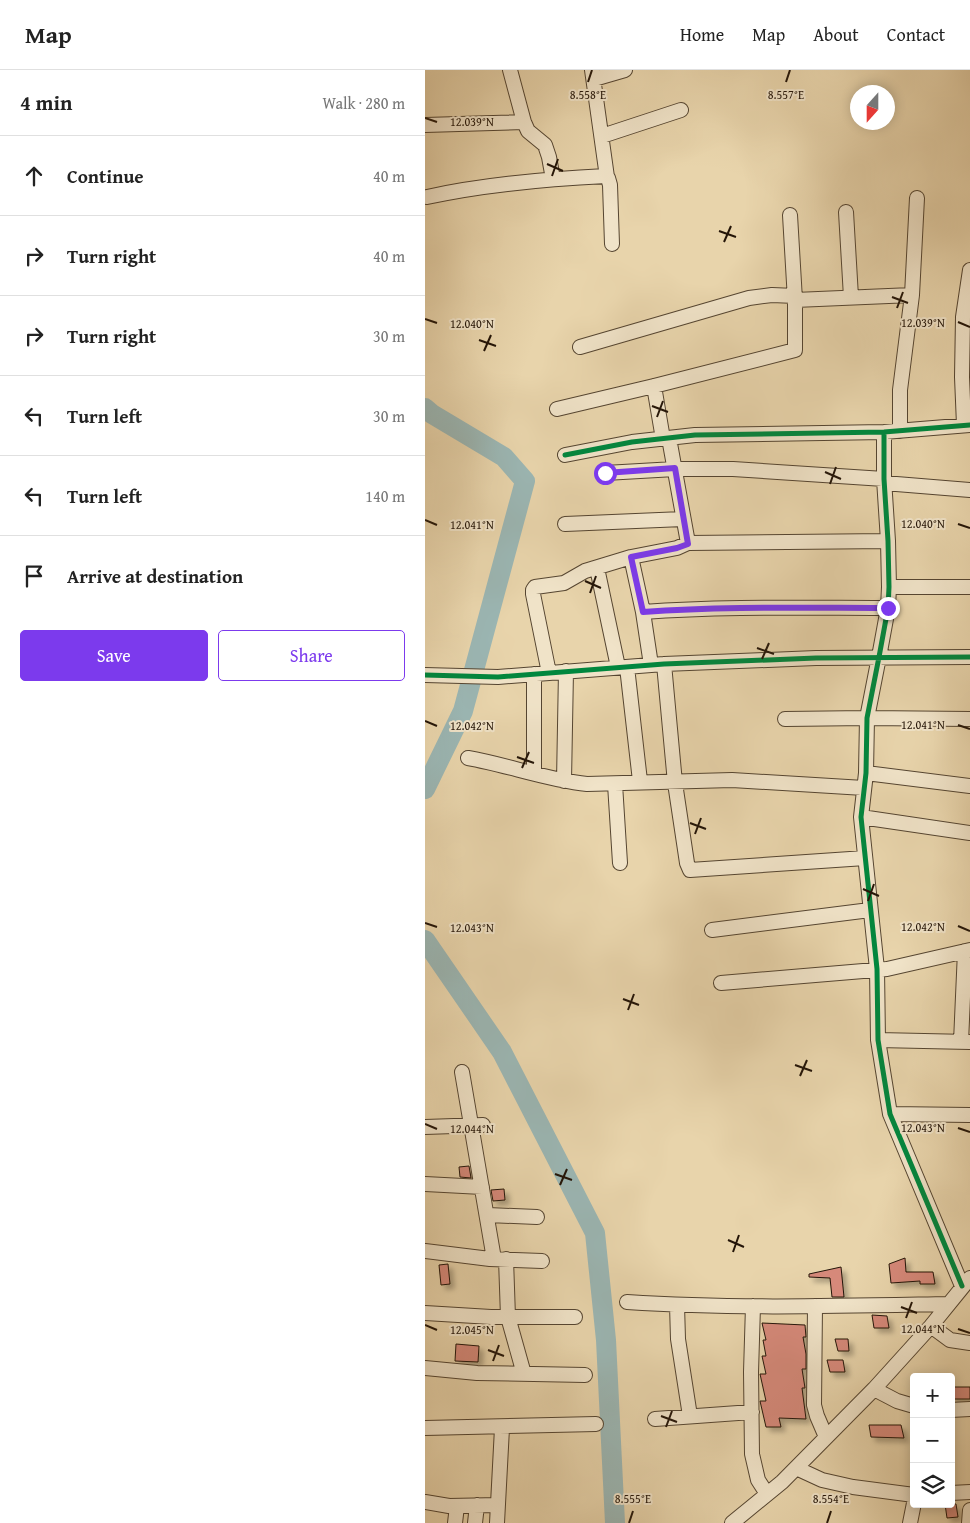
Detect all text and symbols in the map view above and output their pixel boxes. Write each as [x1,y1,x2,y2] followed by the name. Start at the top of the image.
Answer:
[25,17,72,52] text: Map
[680,21,724,48] text: Home
[752,21,785,48] text: Map
[813,21,859,48] text: About
[887,21,945,48] text: Contact
[850,85,895,130] north arrow
[570,86,606,103] text: 8.558°E
[768,86,804,103] text: 8.557°E
[20,87,72,118] text: 4 min
[322,91,405,115] text: Walk · 280 m
[450,113,494,130] text: 12.039°N
[20,162,48,190] icon: ahead
[67,162,144,190] text: Continue
[373,164,405,188] text: 40 m
[20,242,48,270] icon: right
[67,242,156,270] text: Turn right
[373,244,405,268] text: 40 m
[901,314,945,331] text: 12.039°N
[450,315,494,332] text: 12.040°N
[20,322,48,350] icon: right
[67,322,156,350] text: Turn right
[373,324,405,348] text: 30 m
[20,402,48,430] icon: left
[67,402,142,430] text: Turn left
[373,404,405,428] text: 30 m
[594,462,617,485] route start
[20,482,48,510] icon: left
[67,482,142,510] text: Turn left
[365,484,405,508] text: 140 m
[901,515,945,532] text: 12.040°N
[450,516,494,533] text: 12.041°N
[20,562,48,590] icon: arrive
[67,562,243,590] text: Arrive at destination
[877,597,900,620] route end
[20,630,208,681] button: Save
[218,630,405,681] button: Share
[901,716,945,733] text: 12.041°N
[450,717,494,734] text: 12.042°N
[901,918,945,935] text: 12.042°N
[450,919,494,936] text: 12.043°N
[901,1119,945,1136] text: 12.043°N
[450,1120,494,1137] text: 12.044°N
[901,1320,945,1337] text: 12.044°N
[450,1321,494,1338] text: 12.045°N
[910,1373,955,1508] map controls
[910,1373,955,1418] button: +
[910,1418,955,1463] button: −
[910,1463,955,1508] button: layers
[615,1490,651,1507] text: 8.555°E
[813,1490,849,1507] text: 8.554°E

